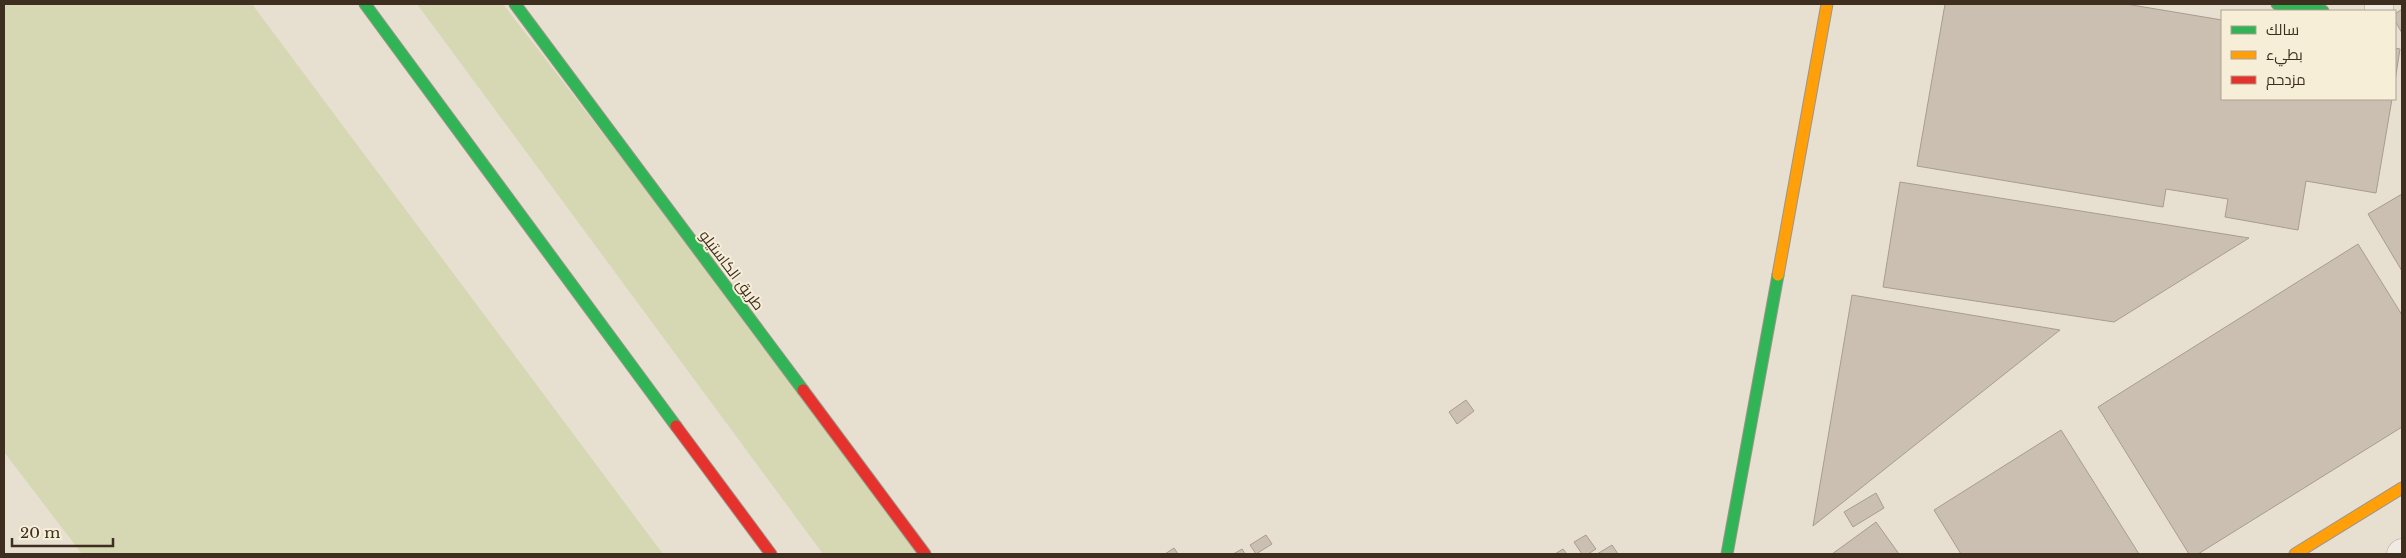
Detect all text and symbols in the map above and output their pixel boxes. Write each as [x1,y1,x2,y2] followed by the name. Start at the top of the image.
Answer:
[2221,10,2396,100] legend
[2266,20,2299,39] text: سالك
[2266,45,2303,67] text: بطيء
[2266,70,2306,90] text: مزدحم
[695,226,768,314] street label: طريق الكاستيلو
[12,516,114,548] scale bar
[20,523,60,542] text: 20 m

